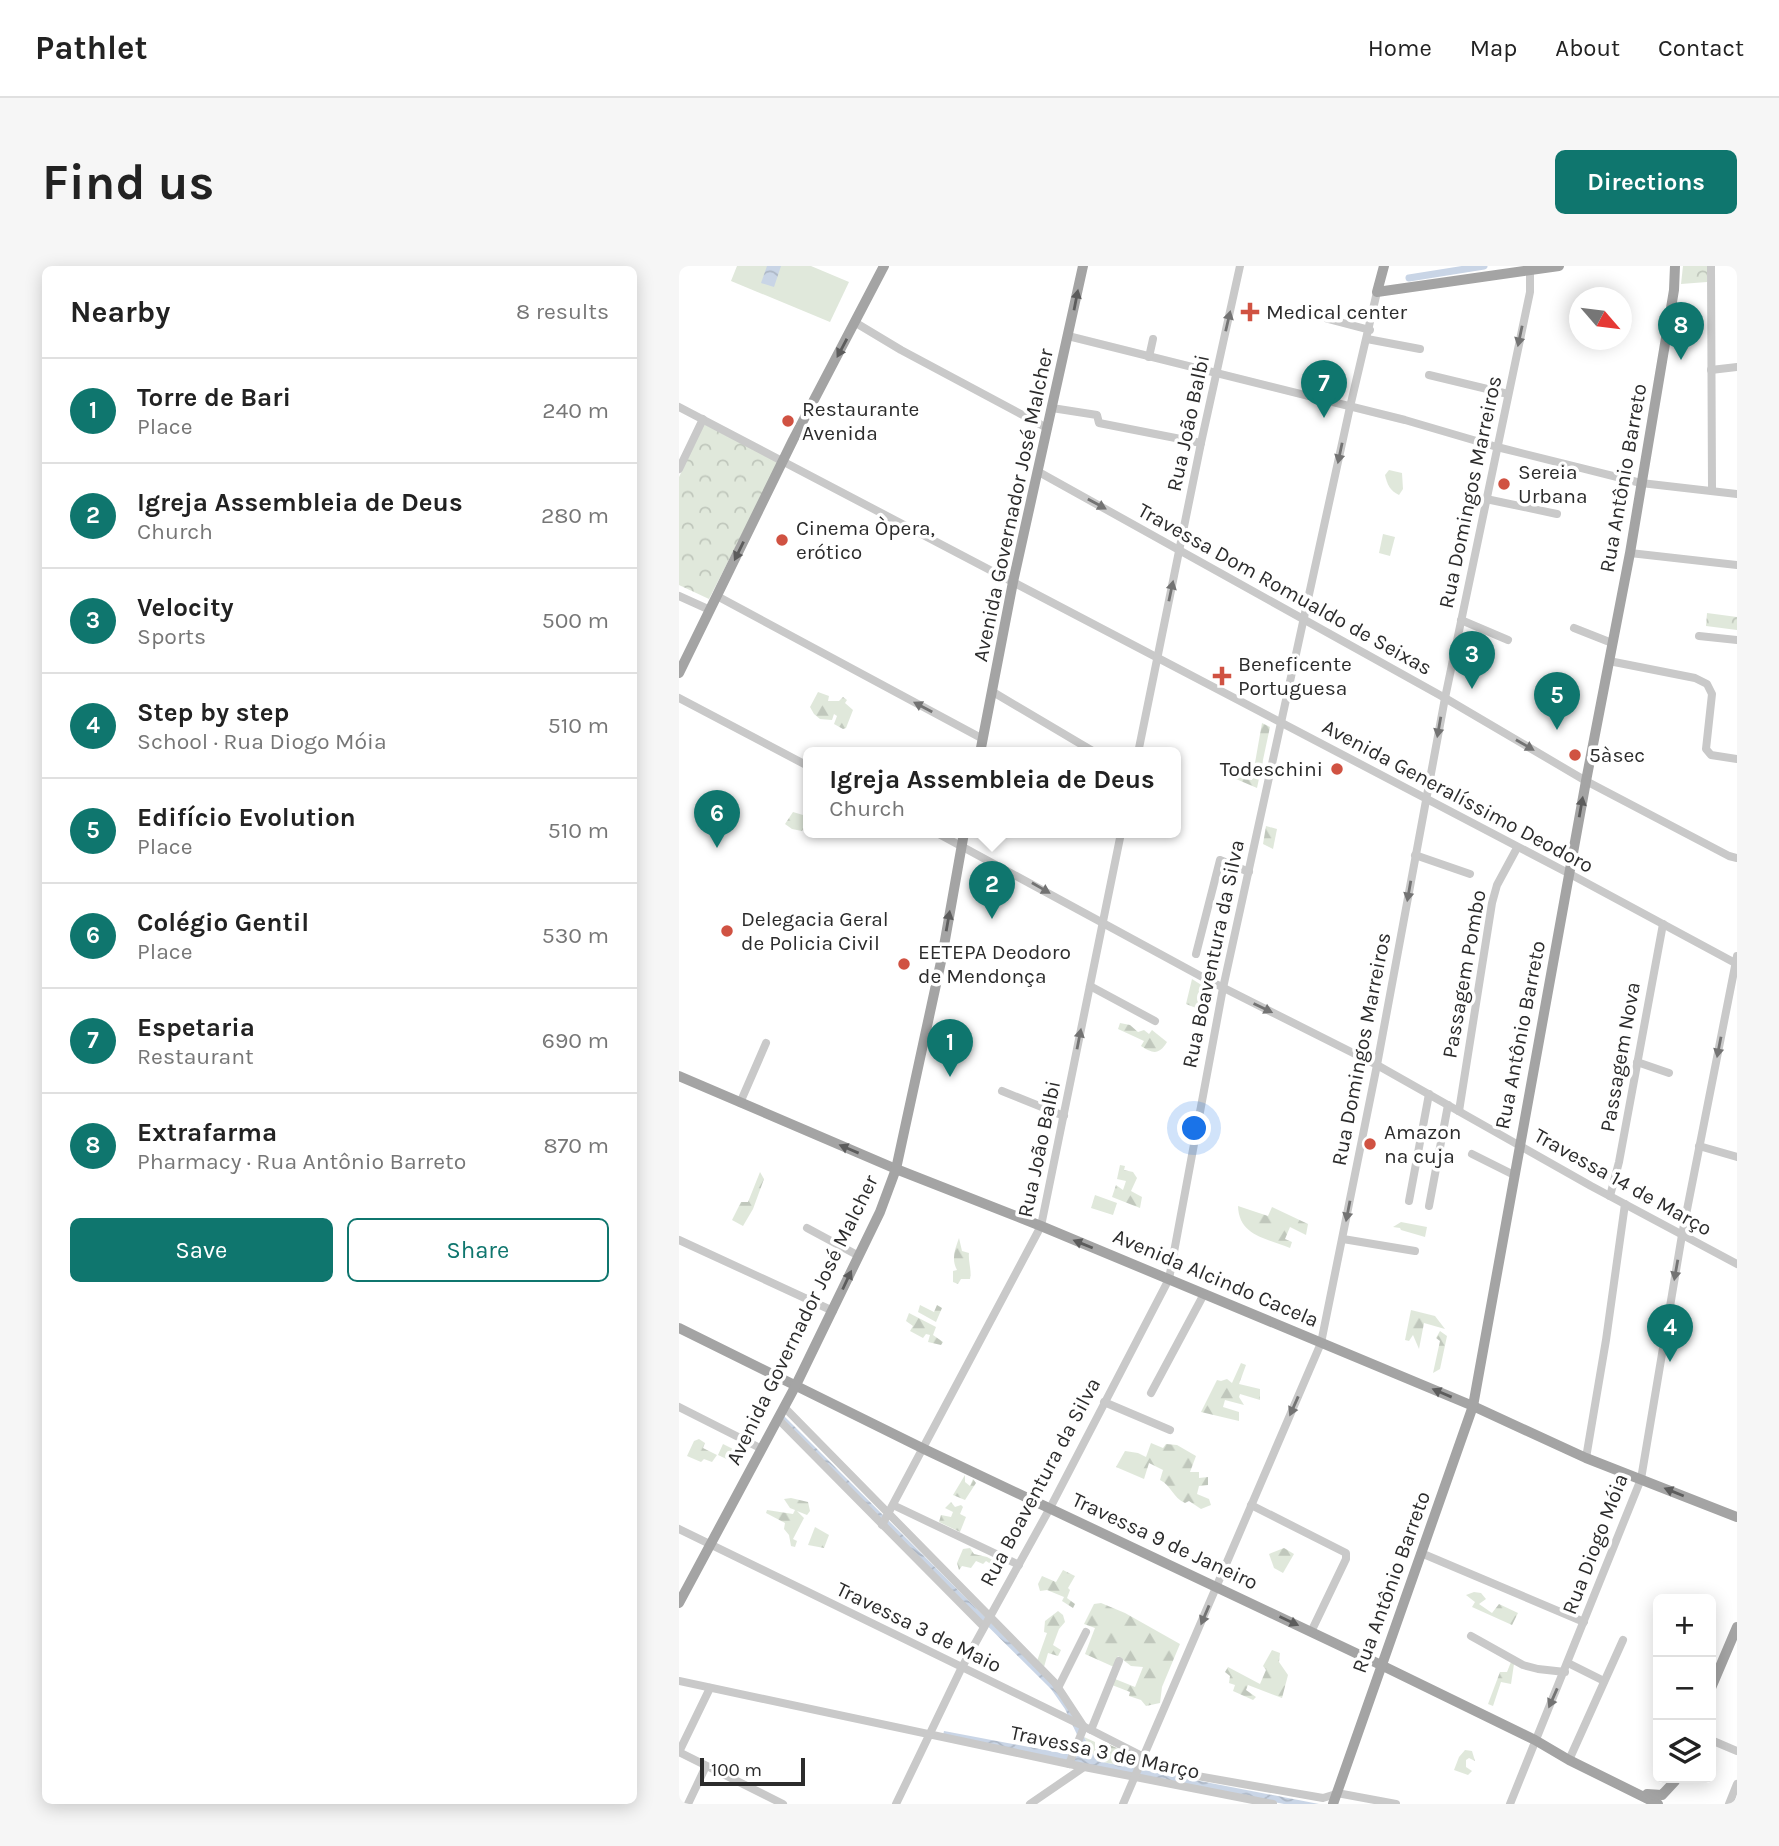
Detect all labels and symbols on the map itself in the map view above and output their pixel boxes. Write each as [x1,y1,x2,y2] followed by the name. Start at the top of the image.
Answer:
[1569,287,1632,350] north arrow
[1070,289,1081,311] one-way arrow
[1266,300,1408,324] place label: Medical center
[1240,302,1260,322] marker: Medical center
[1658,302,1704,360] pin: 8
[1223,309,1234,331] one-way arrow
[1515,325,1526,347] one-way arrow
[836,339,848,358] one-way arrow
[968,346,1058,664] street label: Avenida Governador José Malcher
[1162,352,1214,494] street label: Rua João Balbi
[1301,360,1347,418] pin: 7
[1434,374,1506,610] street label: Rua Domingos Marreiros
[1595,382,1651,574] street label: Rua Antônio Barreto
[802,397,919,445] place label: Restaurante Avenida
[780,413,796,429] marker: Restaurante Avenida
[1334,442,1345,464] one-way arrow
[1518,460,1588,508] place label: Sereia Urbana
[1496,476,1512,492] marker: Sereia Urbana
[1087,498,1107,510] one-way arrow
[1134,498,1436,680] street label: Travessa Dom Romualdo de Seixas
[796,516,935,564] place label: Cinema Òpera, erótico
[774,532,790,548] marker: Cinema Òpera, erótico
[733,541,744,561] one-way arrow
[1166,580,1177,602] one-way arrow
[1449,631,1495,689] pin: 3
[1238,652,1352,700] place label: Beneficente Portuguesa
[1212,666,1232,686] marker: Beneficente Portuguesa
[1534,672,1580,730] pin: 5
[912,701,932,713] one-way arrow
[1318,714,1598,878] street label: Avenida Generalíssimo Deodoro
[1433,716,1444,738] one-way arrow
[1515,738,1534,751] one-way arrow
[1589,743,1645,767] place label: 5àsec
[1567,747,1583,763] marker: 5àsec
[1220,757,1323,781] place label: Todeschini
[1329,761,1345,777] marker: Todeschini
[694,790,740,848] pin: 6
[1576,796,1587,818] one-way arrow
[1177,838,1249,1070] street label: Rua Boaventura da Silva
[969,861,1015,919] pin: 2
[1403,880,1414,902] one-way arrow
[1031,882,1051,894] one-way arrow
[1437,888,1491,1060] street label: Passagem Pombo
[741,907,889,955] place label: Delegacia Geral de Policia Civil
[943,910,954,932] one-way arrow
[719,923,735,939] marker: Delegacia Geral de Policia Civil
[1327,930,1395,1168] street label: Rua Domingos Marreiros
[1490,939,1550,1131] street label: Rua Antônio Barreto
[918,940,1071,988] place label: EETEPA Deodoro de Mendonça
[896,956,912,972] marker: EETEPA Deodoro de Mendonça
[1595,980,1645,1134] street label: Passagem Nova
[1253,1002,1273,1013] one-way arrow
[927,1019,973,1077] pin: 1
[1074,1028,1085,1050] one-way arrow
[1713,1036,1724,1058] one-way arrow
[1013,1078,1065,1220] street label: Rua João Balbi
[1177,1111,1211,1145] your location
[1384,1120,1461,1168] place label: Amazon na cuja
[1530,1123,1716,1241] street label: Travessa 14 de Março
[1362,1136,1378,1152] marker: Amazon na cuja
[839,1144,860,1155] one-way arrow
[721,1171,883,1469] street label: Avenida Governador José Malcher
[1342,1200,1353,1222] one-way arrow
[1110,1224,1322,1332] street label: Avenida Alcindo Cacela
[1072,1239,1093,1250] one-way arrow
[1670,1259,1681,1281] one-way arrow
[841,1270,853,1290] one-way arrow
[1647,1304,1693,1362] pin: 4
[975,1374,1105,1590] street label: Rua Boaventura da Silva
[1431,1388,1452,1399] one-way arrow
[1288,1395,1299,1416] one-way arrow
[1557,1470,1633,1618] street label: Rua Diogo Móia
[1663,1486,1684,1497] one-way arrow
[1068,1487,1262,1595] street label: Travessa 9 de Janeiro
[1347,1488,1435,1676] street label: Rua Antônio Barreto
[832,1577,1006,1677] street label: Travessa 3 de Maio
[1199,1605,1211,1625] one-way arrow
[1279,1615,1299,1627] one-way arrow
[1547,1688,1558,1709] one-way arrow
[1008,1720,1202,1784] street label: Travessa 3 de Março
[700,1755,805,1787] scale bar

